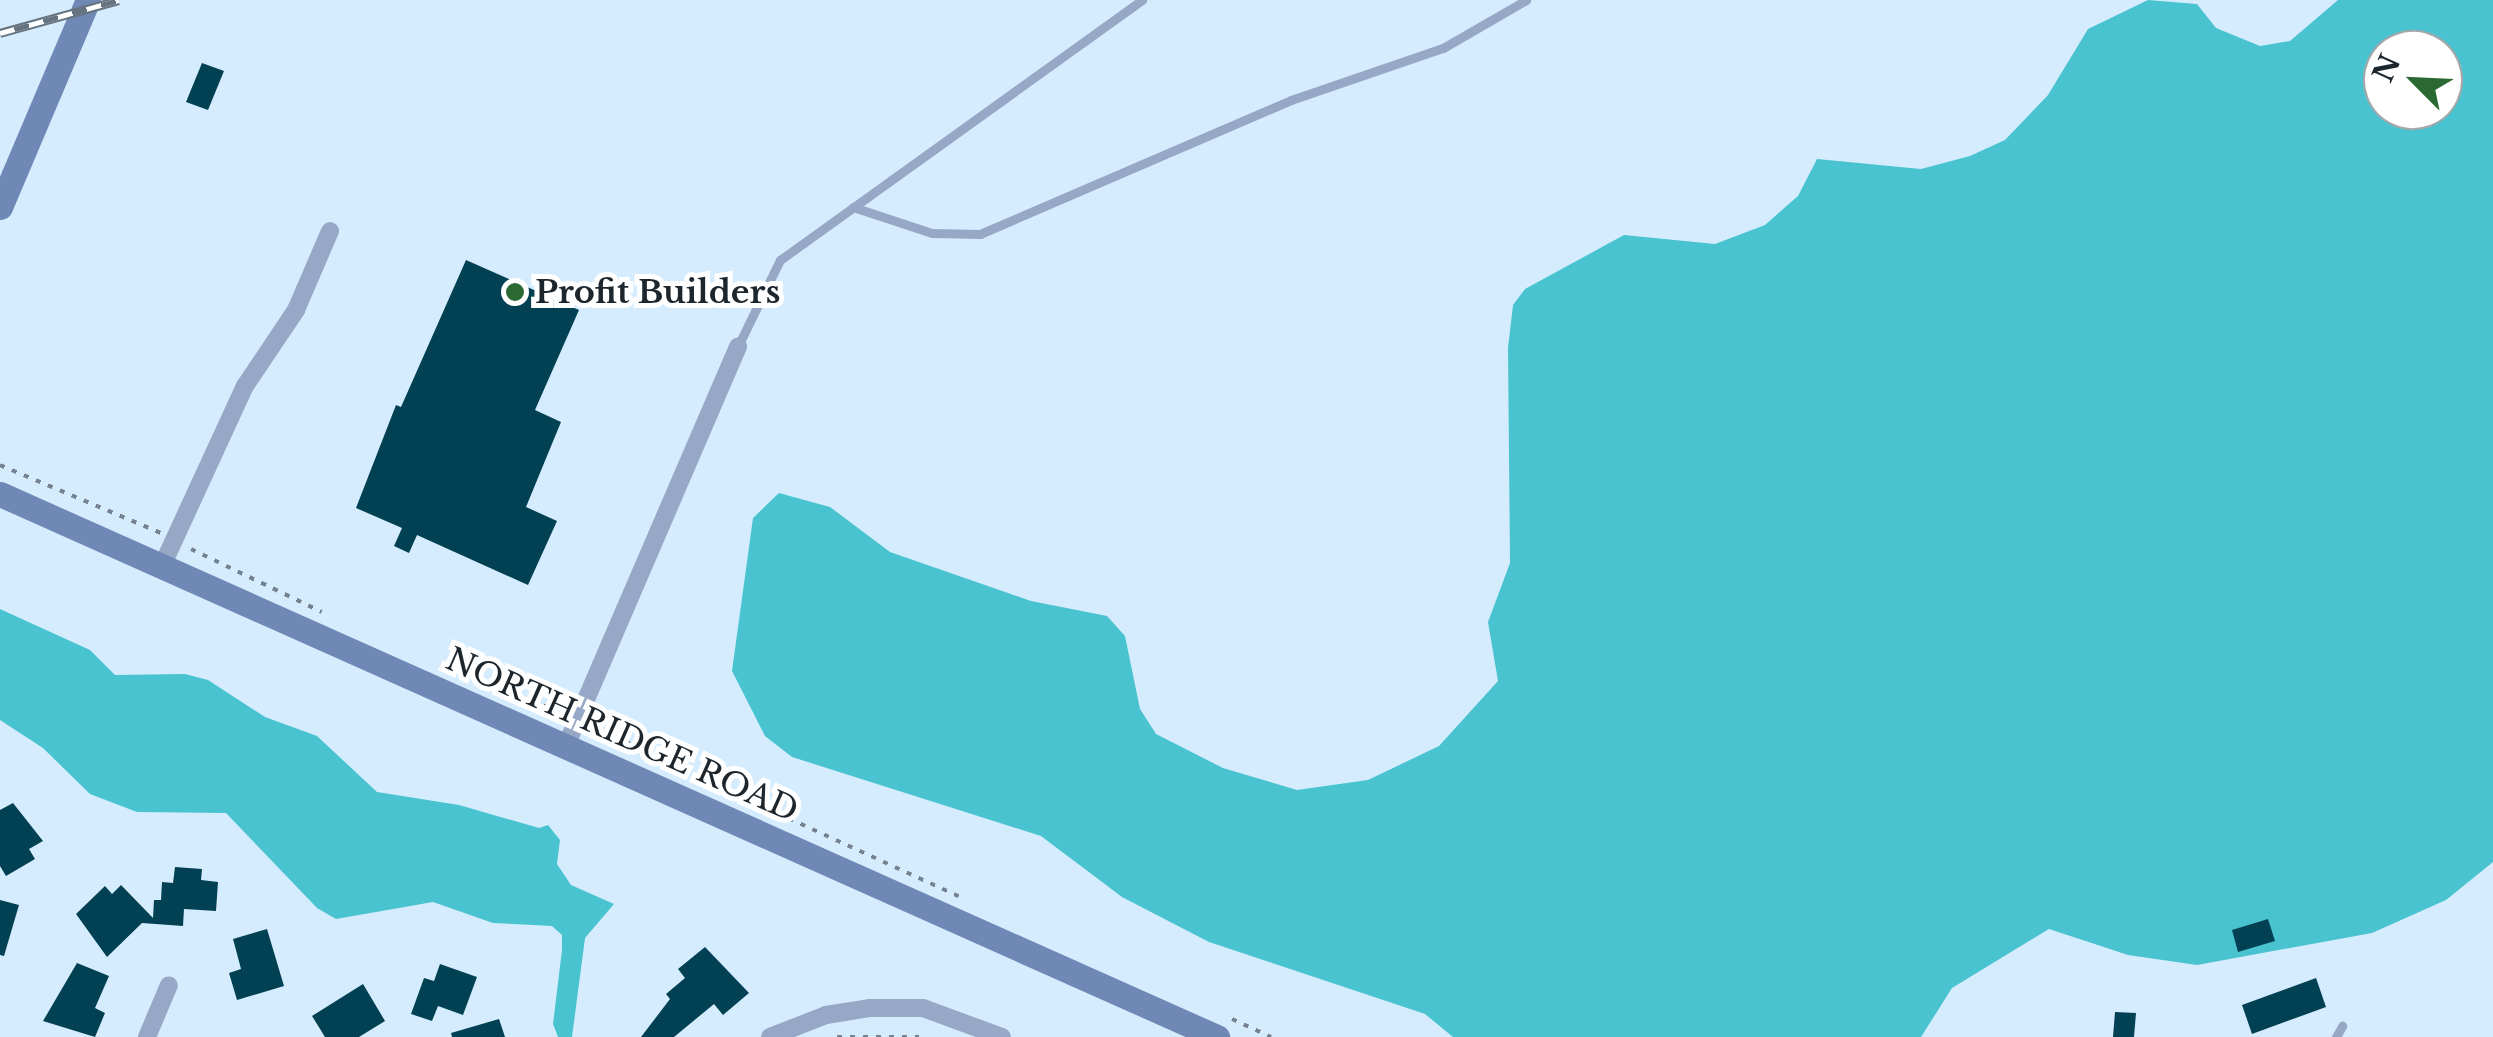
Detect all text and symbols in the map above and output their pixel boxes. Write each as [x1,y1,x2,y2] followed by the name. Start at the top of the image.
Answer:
[2363,30,2463,130] north arrow
[2366,49,2408,88] text: N
[535,273,780,311] place label: Profit Builders
[504,281,526,303] marker: Profit Builders
[440,640,804,830] street label: NORTH RIDGE ROAD

